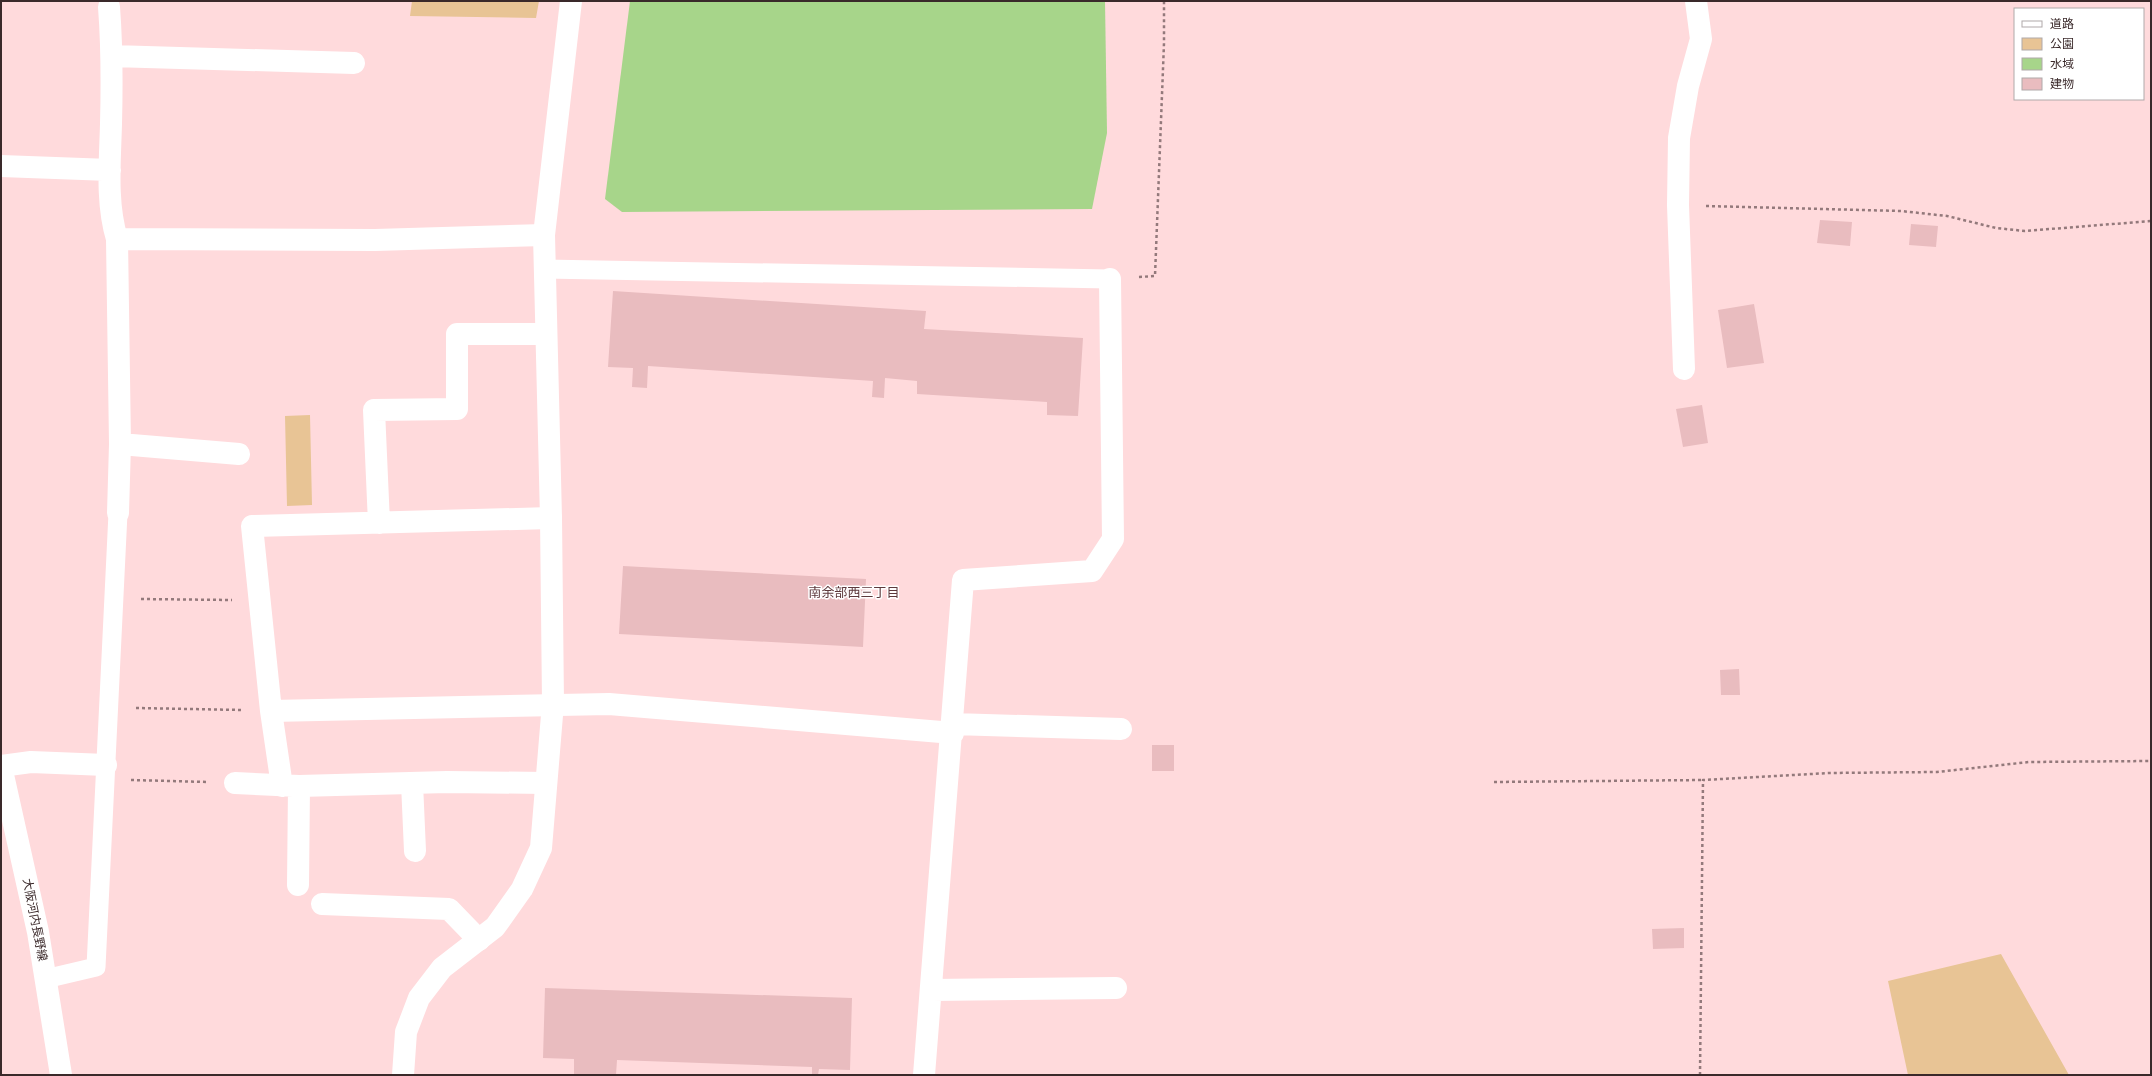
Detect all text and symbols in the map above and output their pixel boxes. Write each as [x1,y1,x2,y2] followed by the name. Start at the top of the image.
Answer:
[2014,8,2144,100] legend
[2050,17,2074,33] text: 道路
[2050,37,2074,53] text: 公園
[2050,57,2074,73] text: 水域
[2050,77,2074,93] text: 建物
[808,586,900,602] district label: 南余部西三丁目
[18,877,50,963] street label: 大阪河内長野線

